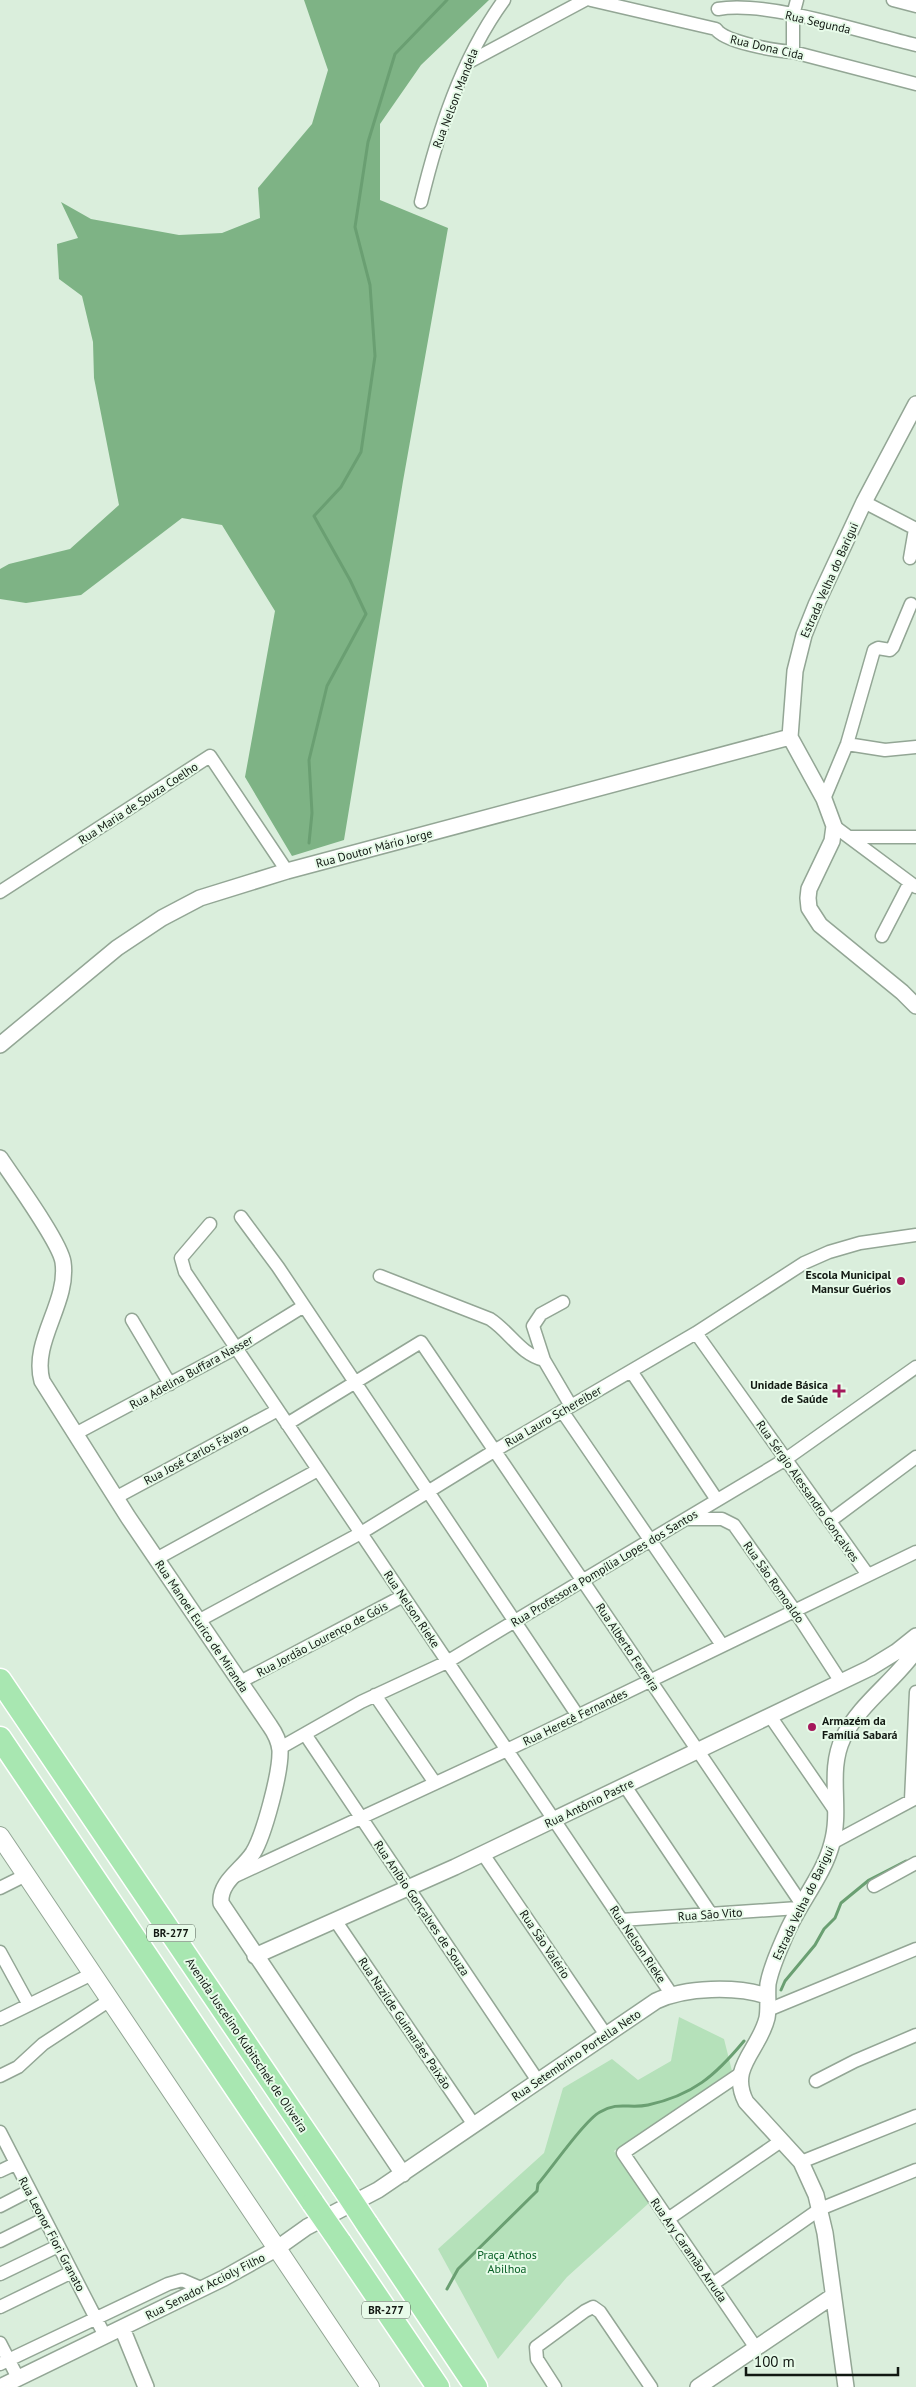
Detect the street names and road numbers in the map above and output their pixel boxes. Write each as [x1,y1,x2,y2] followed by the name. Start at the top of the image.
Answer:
[784,7,852,37] street label: Rua Segunda
[729,31,805,63] street label: Rua Dona Cida
[429,46,481,150] street label: Rua Nelson Mandela
[797,520,861,640] street label: Estrada Velha do Barigui
[75,759,201,847] street label: Rua Maria de Souza Coelho
[314,825,434,871] street label: Rua Doutor Mário Jorge
[127,1332,255,1412] street label: Rua Adelina Buffara Nasser
[502,1382,604,1450] street label: Rua Lauro Schereiber
[753,1417,863,1565] street label: Rua Sérgio Alessandro Gonçalves
[141,1420,251,1488] street label: Rua José Carlos Fávaro
[508,1506,700,1630] street label: Rua Professora Pompília Lopes dos Santos
[740,1538,808,1626] street label: Rua São Romoaldo
[152,1557,252,1695] street label: Rua Manoel Eurico de Miranda
[381,1568,443,1650] street label: Rua Nelson Rieke
[254,1598,390,1680] street label: Rua Jordão Lourenço de Góis
[593,1600,663,1694] street label: Rua Alberto Ferreira
[520,1685,630,1749] street label: Rua Herecê Fernandes
[542,1775,636,1831] street label: Rua Antônio Pastre
[371,1838,473,1979] street label: Rua Aníbio Gonçalves de Souza
[769,1844,837,1962] street label: Estrada Velha do Barigui
[607,1903,669,1985] street label: Rua Nelson Rieke
[677,1904,743,1924] street label: Rua São Vito
[516,1907,574,1981] street label: Rua São Valério
[147,1925,195,1942] road number: BR-277
[355,1954,455,2092] street label: Rua Nazilde Guimarães Paixão
[183,1955,311,2135] street label: Avenida Juscelino Kubitschek de Oliveira
[508,2006,644,2104] street label: Rua Setembrino Portella Neto
[15,2174,89,2294] street label: Rua Leonor Fiori Granato
[647,2195,731,2305] street label: Rua Ary Caramão Arruda
[143,2249,267,2323] street label: Rua Senador Accioly Filho
[362,2302,410,2318] road number: BR-277

